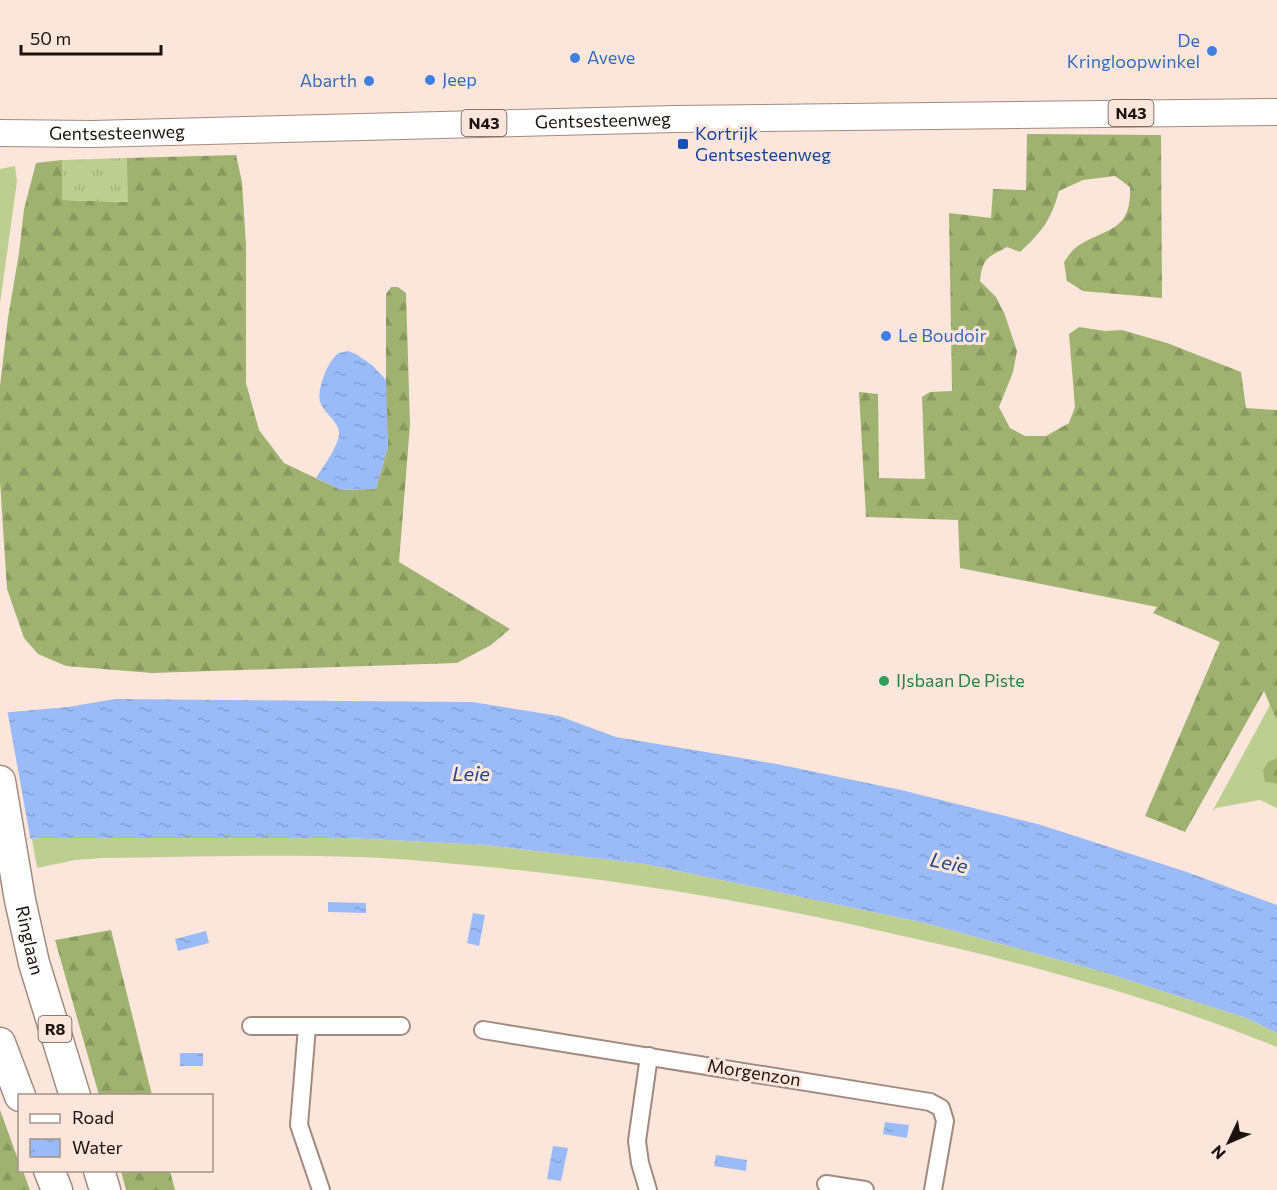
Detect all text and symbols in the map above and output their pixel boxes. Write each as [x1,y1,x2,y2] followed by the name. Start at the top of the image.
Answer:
[21,18,160,56] scale bar
[30,27,71,49] text: 50 m
[1067,29,1200,72] place label: De Kringloopwinkel
[1205,44,1219,58] marker: De Kringloopwinkel
[587,46,635,68] place label: Aveve
[568,51,582,65] marker: Aveve
[442,68,477,90] place label: Jeep
[300,69,357,91] place label: Abarth
[423,73,437,87] marker: Jeep
[362,74,376,88] marker: Abarth
[1108,100,1154,126] road number: N43
[535,107,671,133] street label: Gentsesteenweg
[462,110,506,136] road number: N43
[49,120,185,144] street label: Gentsesteenweg
[695,122,831,165] place label: Kortrijk Gentsesteenweg
[676,137,690,151] marker: Kortrijk Gentsesteenweg
[898,324,987,346] place label: Le Boudoir
[879,329,893,343] marker: Le Boudoir
[896,669,1025,691] place label: IJsbaan De Piste
[877,674,891,688] marker: IJsbaan De Piste
[452,761,490,785] water label: Leie
[928,846,971,878] water label: Leie
[12,903,49,977] street label: Ringlaan
[38,1016,72,1042] road number: R8
[706,1054,803,1090] street label: Morgenzon
[18,1094,213,1172] legend
[72,1106,114,1128] text: Road
[1199,1112,1259,1172] north arrow
[72,1136,123,1158] text: Water
[1207,1142,1229,1164] text: N

